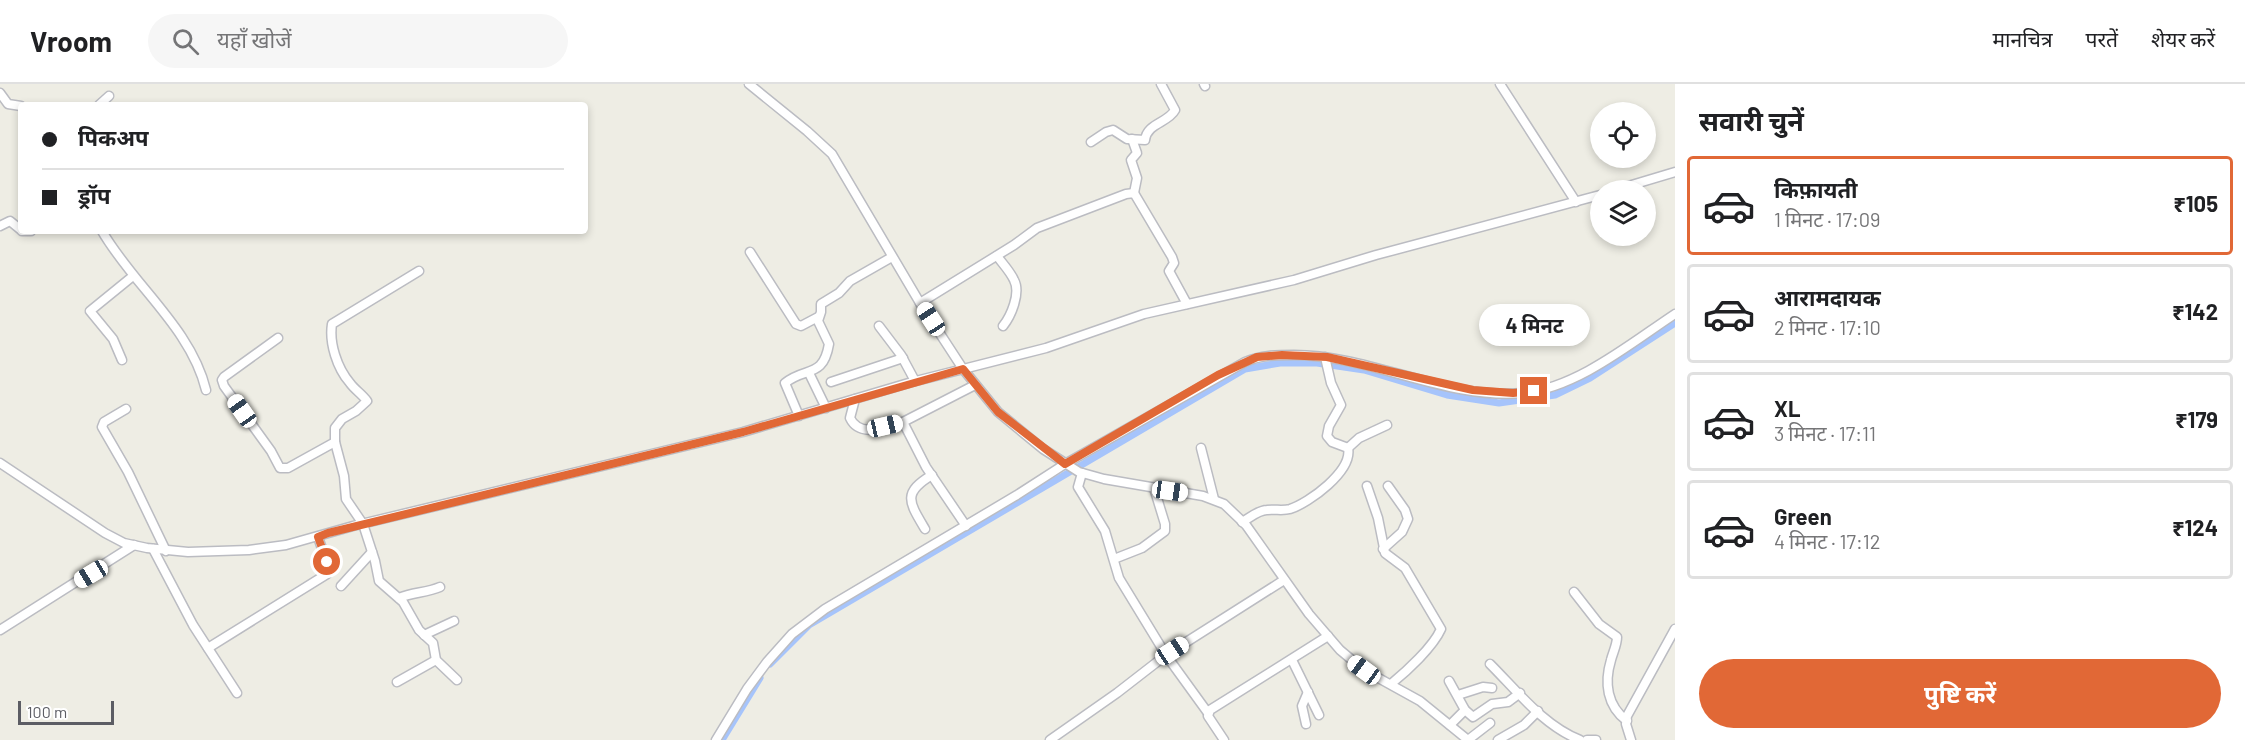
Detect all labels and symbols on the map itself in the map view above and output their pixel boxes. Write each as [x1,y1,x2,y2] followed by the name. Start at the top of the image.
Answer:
[914,299,948,339] car
[1478,304,1589,346] callout: 4 मिनट
[1520,377,1547,404] route end
[224,391,260,431] car
[865,413,905,439] car
[1151,480,1189,502] car
[313,548,340,575] route start
[71,557,111,591] car
[1152,634,1192,668] car
[1344,652,1384,688] car
[18,698,114,726] scale bar

